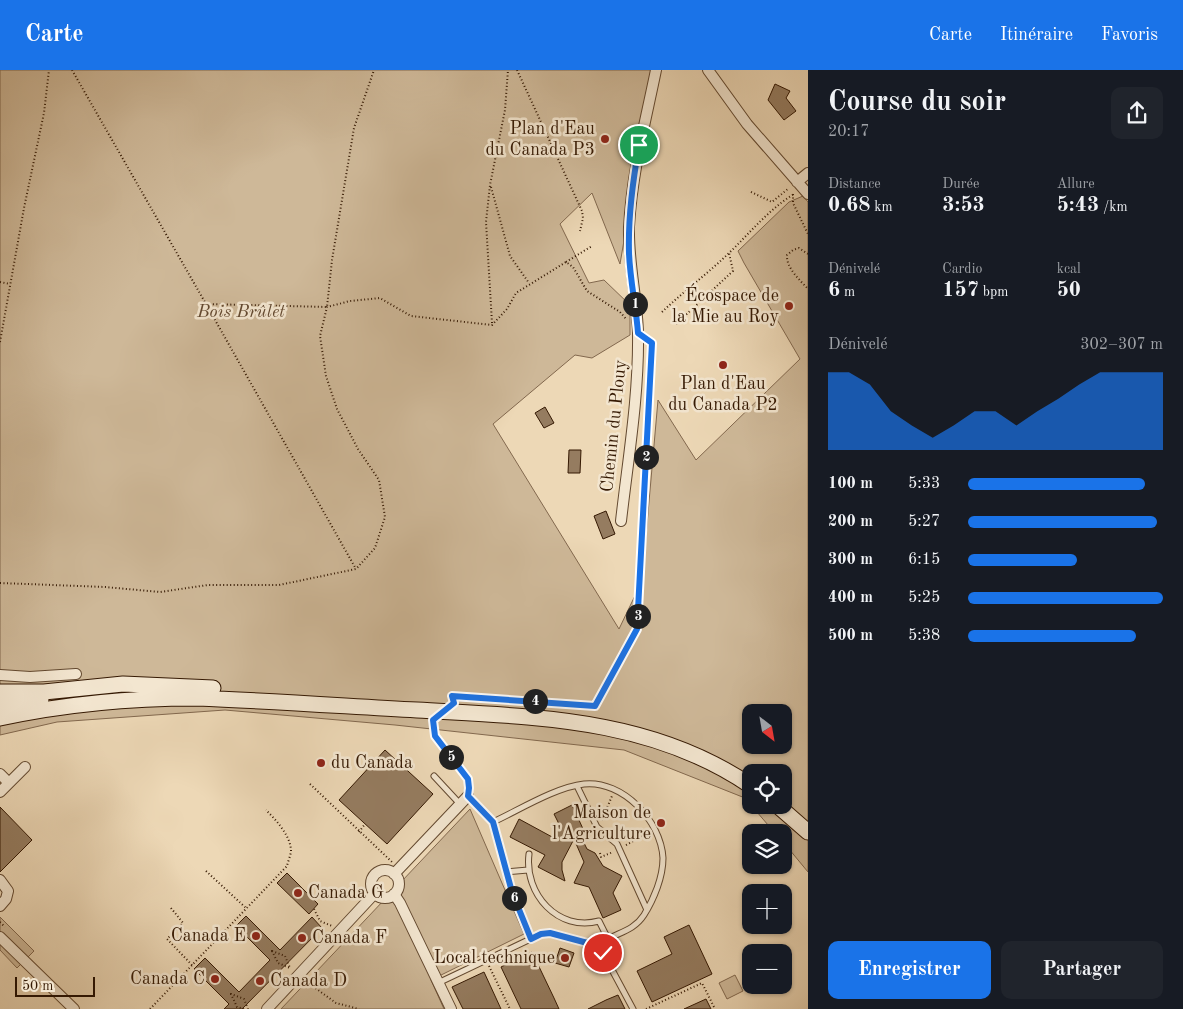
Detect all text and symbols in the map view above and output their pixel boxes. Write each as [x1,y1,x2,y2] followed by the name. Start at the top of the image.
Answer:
[25,23,84,47] text: Carte
[929,26,972,44] text: Carte
[1000,26,1073,44] text: Itinéraire
[1101,26,1158,44] text: Favoris
[1111,87,1163,139] button: share
[828,89,1006,117] text: Course du soir
[485,120,595,159] place label: Plan d'Eau du Canada P3
[618,124,660,166] pin
[828,124,870,140] text: 20:17
[625,131,653,159] icon: arrive
[599,133,611,145] marker: Plan d'Eau du Canada P3
[828,177,881,191] text: Distance
[942,177,979,191] text: Durée
[1057,177,1095,191] text: Allure
[828,195,870,216] text: 0.68
[942,195,985,216] text: 3:53
[1057,195,1099,216] text: 5:43
[870,200,893,214] text: km
[1099,200,1128,214] text: /km
[828,262,880,276] text: Dénivelé
[942,262,982,276] text: Cardio
[1057,262,1081,276] text: kcal
[828,280,840,301] text: 6
[942,280,979,301] text: 157
[1057,280,1081,301] text: 50
[672,283,779,326] place label: Écospace de la Mie au Roy
[840,285,855,299] text: m
[979,285,1008,299] text: bpm
[622,292,648,316] pin: 1
[631,297,640,311] text: 1
[783,300,795,312] marker: Écospace de la Mie au Roy
[196,303,285,321] park label: Bois Brûlet
[828,337,888,353] text: Dénivelé
[1080,337,1163,353] text: 302–307 m
[598,358,630,493] street label: Chemin du Plouy
[717,359,729,371] marker: Plan d'Eau du Canada P2
[668,375,778,414] place label: Plan d'Eau du Canada P2
[634,444,658,470] pin: 2
[642,450,651,464] text: 2
[828,476,873,492] text: 100 m
[908,476,940,492] text: 5:33
[828,514,873,530] text: 200 m
[908,514,940,530] text: 5:27
[828,552,873,568] text: 300 m
[908,552,940,568] text: 6:15
[828,590,873,606] text: 400 m
[908,590,940,606] text: 5:25
[626,604,650,628] pin: 3
[634,609,643,623] text: 3
[828,628,873,644] text: 500 m
[908,628,940,644] text: 5:38
[522,688,548,714] pin: 4
[531,694,540,708] text: 4
[742,704,792,754] north arrow
[742,704,792,994] map controls
[438,744,464,770] pin: 5
[447,750,456,764] text: 5
[331,754,413,772] place label: du Canada
[315,757,327,769] marker: du Canada
[742,764,792,814] button: locate
[552,804,651,843] place label: Maison de l'Agriculture
[655,817,667,829] marker: Maison de l'Agriculture
[742,824,792,874] button: layers
[308,884,384,902] place label: Canada G
[742,884,792,934] button: +
[502,886,526,910] pin: 6
[292,887,304,899] marker: Canada G
[510,891,519,905] text: 6
[171,927,246,945] place label: Canada E
[312,929,387,947] place label: Canada F
[250,930,262,942] marker: Canada E
[296,932,308,944] marker: Canada F
[582,932,624,974] pin
[589,939,617,967] icon: check
[828,941,991,999] button: Enregistrer
[1001,941,1163,999] button: Partager
[742,944,792,994] button: −
[434,949,555,967] place label: Local technique
[559,952,571,964] marker: Local technique
[130,970,205,988] place label: Canada C
[270,972,347,990] place label: Canada D
[209,973,221,985] marker: Canada C
[15,974,95,997] scale bar
[254,975,266,987] marker: Canada D
[22,979,53,993] text: 50 m

